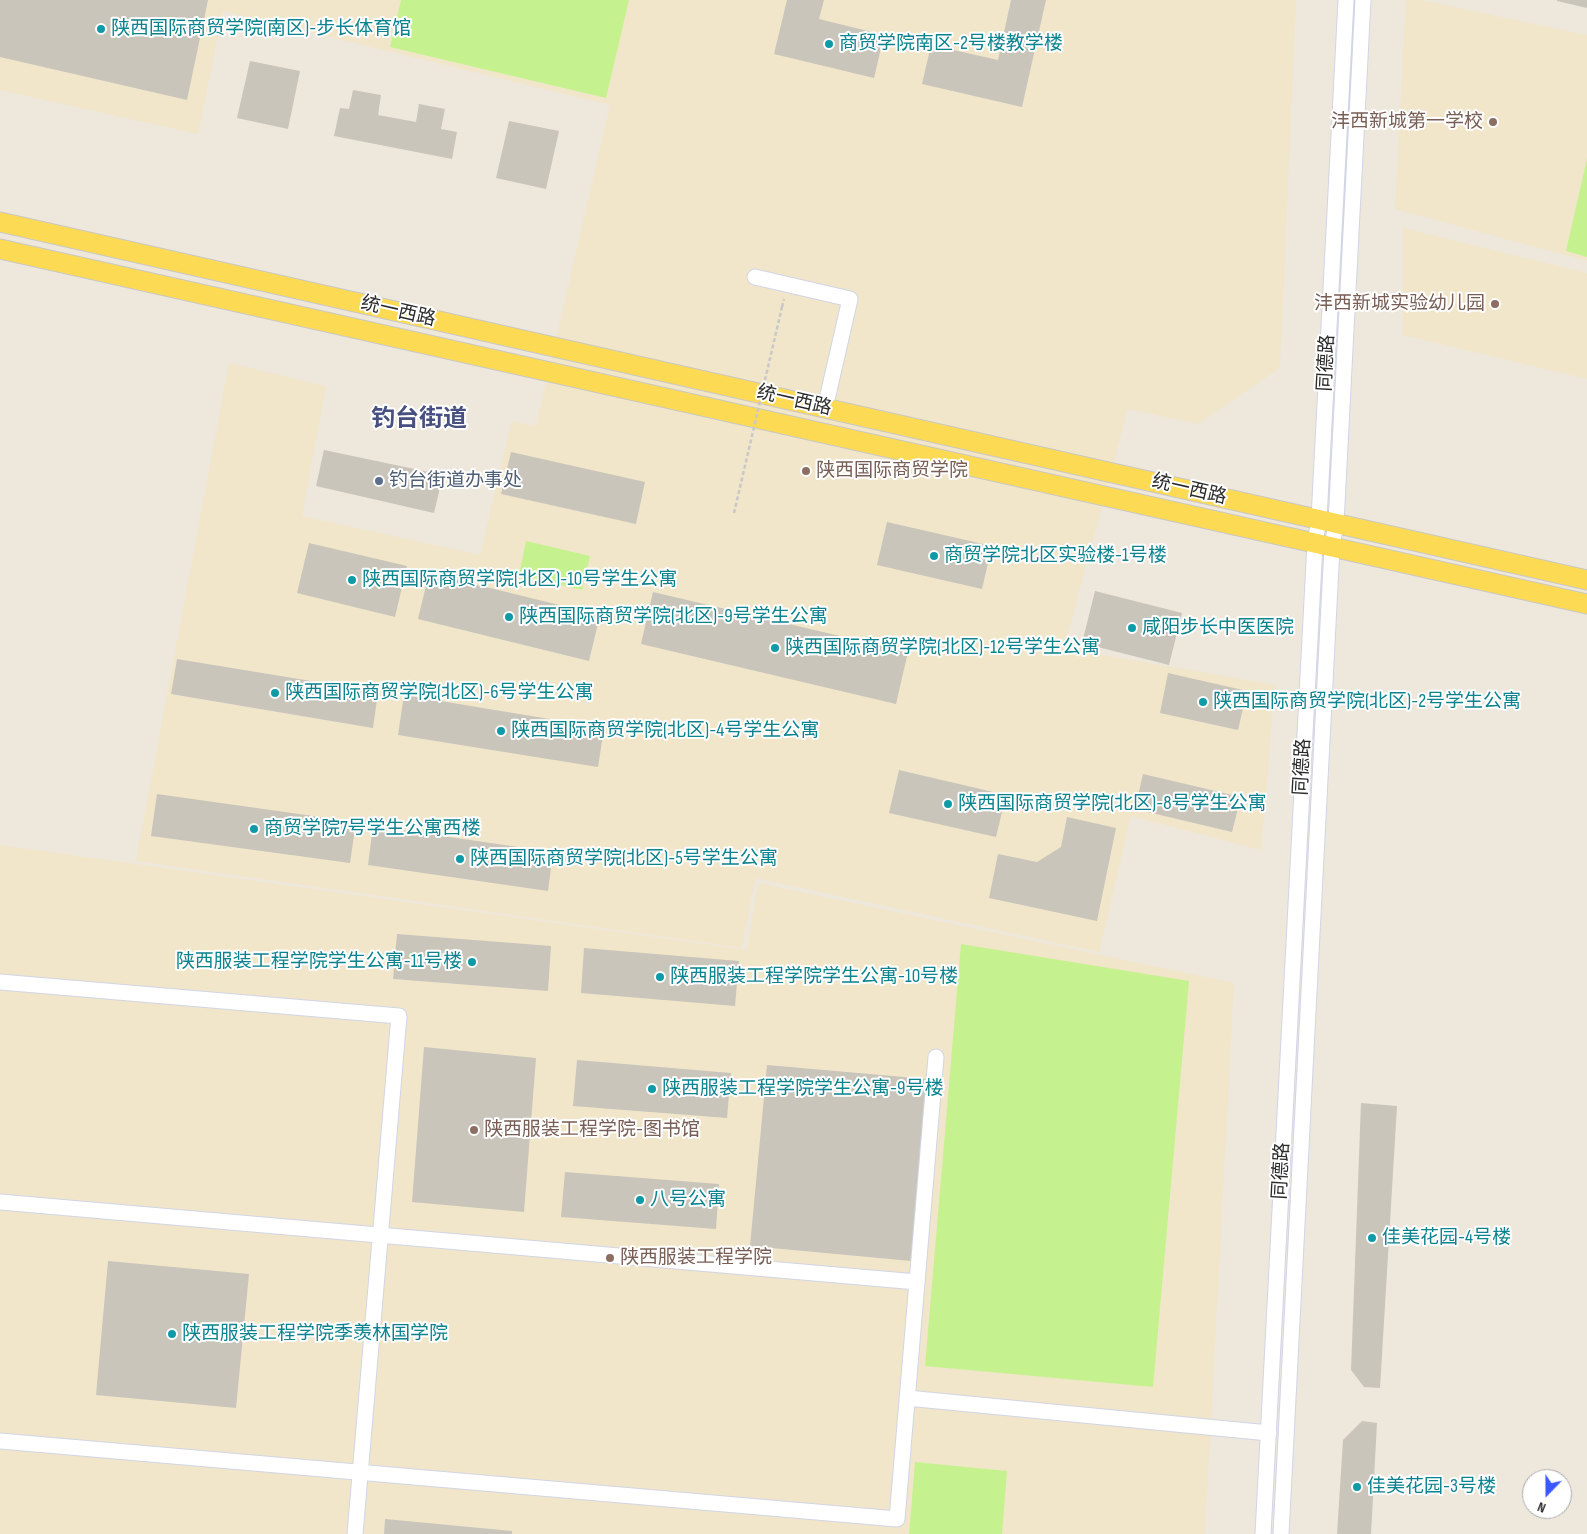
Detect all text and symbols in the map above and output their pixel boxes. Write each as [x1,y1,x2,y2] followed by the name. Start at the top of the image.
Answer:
[111,18,411,40] place label: 陕西国际商贸学院(南区)-步长体育馆
[95,23,107,35] marker: 陕西国际商贸学院(南区)-步长体育馆
[839,33,1063,55] place label: 商贸学院南区-2号楼教学楼
[823,38,835,50] marker: 商贸学院南区-2号楼教学楼
[1331,111,1483,133] place label: 沣西新城第一学校
[1487,116,1499,128] marker: 沣西新城第一学校
[358,292,438,332] street label: 统一西路
[1314,293,1485,315] place label: 沣西新城实验幼儿园
[1489,298,1501,310] marker: 沣西新城实验幼儿园
[1314,334,1340,392] street label: 同德路
[754,381,834,421] street label: 统一西路
[371,406,467,434] district label: 钓台街道
[816,460,968,482] place label: 陕西国际商贸学院
[800,465,812,477] marker: 陕西国际商贸学院
[389,470,522,492] place label: 钓台街道办事处
[1149,470,1229,510] street label: 统一西路
[373,475,385,487] marker: 钓台街道办事处
[944,545,1167,567] place label: 商贸学院北区实验楼-1号楼
[928,550,940,562] marker: 商贸学院北区实验楼-1号楼
[362,569,677,591] place label: 陕西国际商贸学院(北区)-10号学生公寓
[346,574,358,586] marker: 陕西国际商贸学院(北区)-10号学生公寓
[519,606,828,628] place label: 陕西国际商贸学院(北区)-9号学生公寓
[503,611,515,623] marker: 陕西国际商贸学院(北区)-9号学生公寓
[1142,617,1294,639] place label: 咸阳步长中医医院
[1126,622,1138,634] marker: 咸阳步长中医医院
[785,637,1100,659] place label: 陕西国际商贸学院(北区)-12号学生公寓
[769,642,781,654] marker: 陕西国际商贸学院(北区)-12号学生公寓
[285,682,594,704] place label: 陕西国际商贸学院(北区)-6号学生公寓
[269,687,281,699] marker: 陕西国际商贸学院(北区)-6号学生公寓
[1213,691,1521,713] place label: 陕西国际商贸学院(北区)-2号学生公寓
[1197,696,1209,708] marker: 陕西国际商贸学院(北区)-2号学生公寓
[511,720,819,742] place label: 陕西国际商贸学院(北区)-4号学生公寓
[495,725,507,737] marker: 陕西国际商贸学院(北区)-4号学生公寓
[1290,738,1316,796] street label: 同德路
[958,793,1267,815] place label: 陕西国际商贸学院(北区)-8号学生公寓
[942,798,954,810] marker: 陕西国际商贸学院(北区)-8号学生公寓
[264,818,481,840] place label: 商贸学院7号学生公寓西楼
[248,823,260,835] marker: 商贸学院7号学生公寓西楼
[470,848,778,870] place label: 陕西国际商贸学院(北区)-5号学生公寓
[454,853,466,865] marker: 陕西国际商贸学院(北区)-5号学生公寓
[176,951,462,973] place label: 陕西服装工程学院学生公寓-11号楼
[466,956,478,968] marker: 陕西服装工程学院学生公寓-11号楼
[670,966,958,988] place label: 陕西服装工程学院学生公寓-10号楼
[654,971,666,983] marker: 陕西服装工程学院学生公寓-10号楼
[662,1078,943,1100] place label: 陕西服装工程学院学生公寓-9号楼
[646,1083,658,1095] marker: 陕西服装工程学院学生公寓-9号楼
[484,1119,700,1141] place label: 陕西服装工程学院-图书馆
[468,1124,480,1136] marker: 陕西服装工程学院-图书馆
[1269,1142,1295,1200] street label: 同德路
[650,1189,726,1211] place label: 八号公寓
[634,1194,646,1206] marker: 八号公寓
[1382,1227,1511,1249] place label: 佳美花园-4号楼
[1366,1232,1378,1244] marker: 佳美花园-4号楼
[620,1247,772,1269] place label: 陕西服装工程学院
[604,1252,616,1264] marker: 陕西服装工程学院
[182,1323,448,1345] place label: 陕西服装工程学院季羡林国学院
[166,1328,178,1340] marker: 陕西服装工程学院季羡林国学院
[1522,1469,1572,1519] north arrow
[1367,1476,1496,1498] place label: 佳美花园-3号楼
[1351,1481,1363,1493] marker: 佳美花园-3号楼
[1535,1498,1548,1517] text: N

